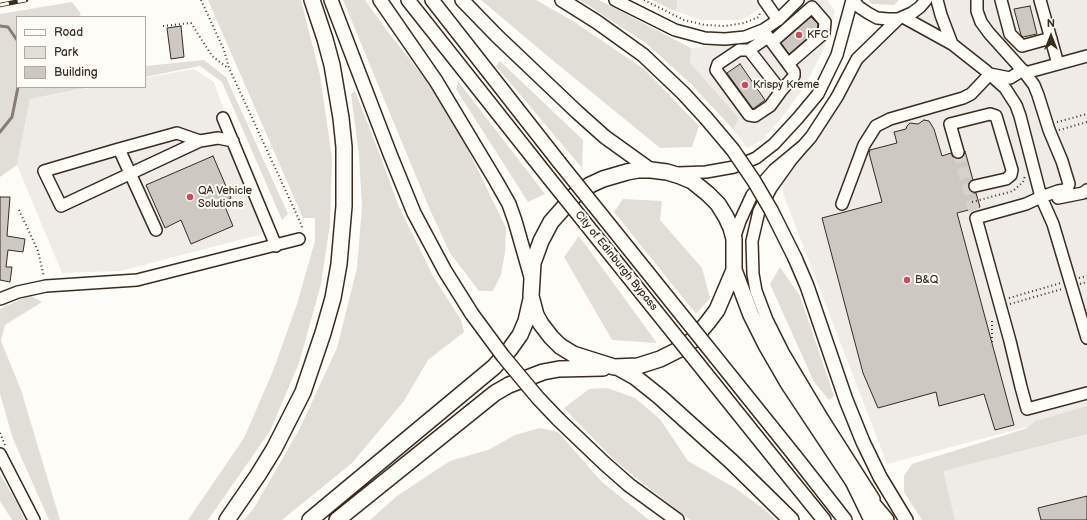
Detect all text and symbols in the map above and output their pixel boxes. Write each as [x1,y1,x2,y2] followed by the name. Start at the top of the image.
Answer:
[16,16,146,88] legend
[1031,16,1071,56] north arrow
[1047,17,1055,30] text: N
[54,25,83,40] text: Road
[807,28,828,42] place label: KFC
[794,30,804,40] marker: KFC
[54,45,78,60] text: Park
[54,65,98,80] text: Building
[753,78,819,92] place label: Krispy Kreme
[740,80,750,90] marker: Krispy Kreme
[198,184,252,210] place label: QA Vehicle Solutions
[185,192,195,202] marker: QA Vehicle Solutions
[572,209,660,313] street label: City of Edinburgh Bypass
[915,273,938,287] place label: B&Q
[902,275,912,285] marker: B&Q

